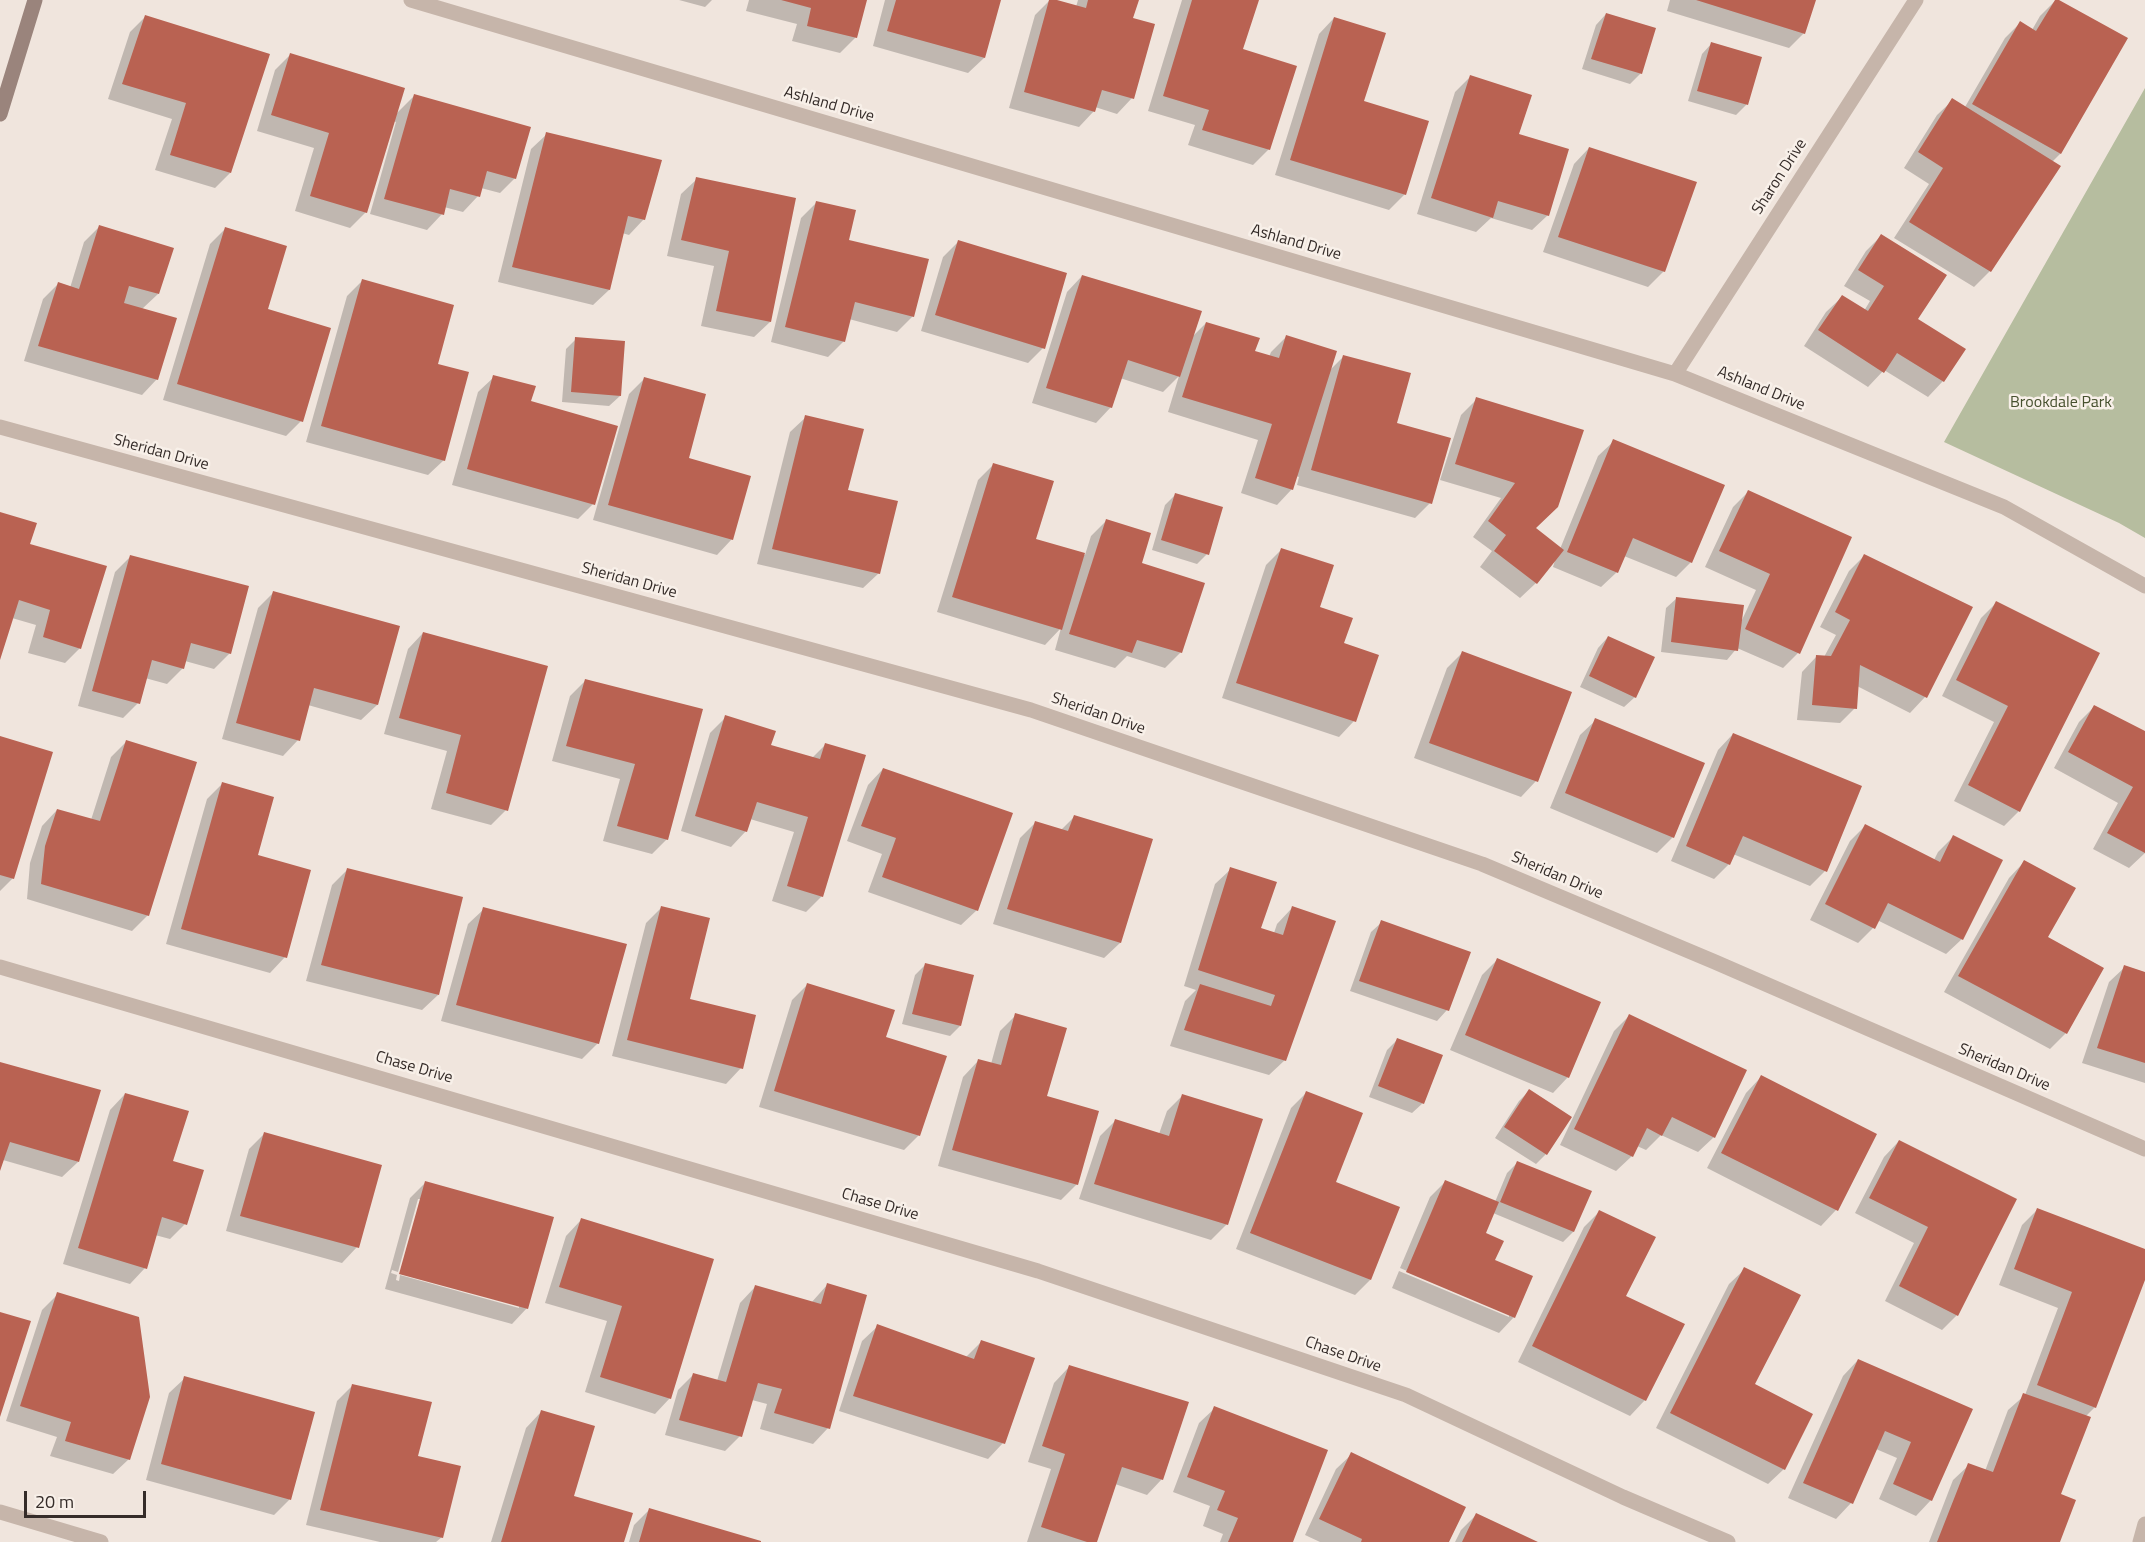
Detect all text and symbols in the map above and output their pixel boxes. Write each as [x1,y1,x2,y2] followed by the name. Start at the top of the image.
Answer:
[782,83,876,127] street label: Ashland Drive
[1748,136,1812,218] street label: Sharon Drive
[1249,221,1343,265] street label: Ashland Drive
[1714,363,1808,415] street label: Ashland Drive
[2010,393,2112,413] park label: Brookdale Park
[111,431,211,475] street label: Sheridan Drive
[579,559,679,603] street label: Sheridan Drive
[1049,689,1147,739] street label: Sheridan Drive
[1508,848,1606,904] street label: Sheridan Drive
[1955,1040,2053,1096] street label: Sheridan Drive
[373,1048,455,1088] street label: Chase Drive
[839,1185,921,1225] street label: Chase Drive
[1302,1333,1384,1377] street label: Chase Drive
[27,1479,148,1517] scale bar
[35,1488,74,1515] text: 20 m

